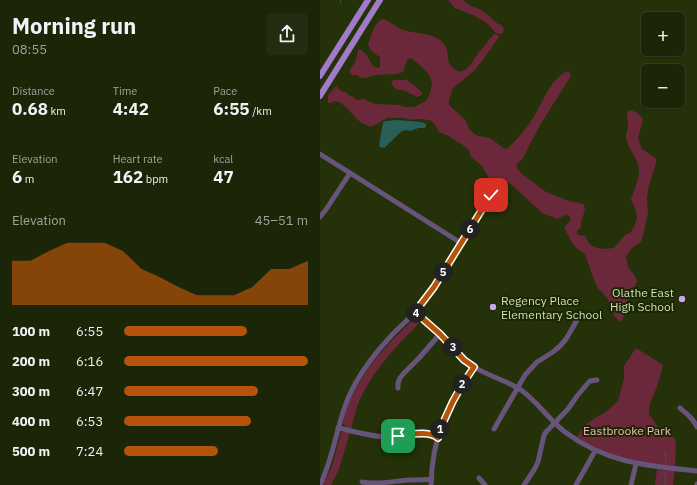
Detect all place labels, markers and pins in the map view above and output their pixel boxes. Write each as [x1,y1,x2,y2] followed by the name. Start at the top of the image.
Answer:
[474,178,508,212] pin
[460,219,480,239] pin: 6
[433,262,453,282] pin: 5
[610,285,674,314] place label: Olathe East High School
[501,293,602,322] place label: Regency Place Elementary School
[677,294,687,304] marker: Olathe East High School
[488,302,498,312] marker: Regency Place Elementary School
[406,303,426,323] pin: 4
[443,337,463,357] pin: 3
[452,374,472,394] pin: 2
[381,419,415,453] pin
[430,419,450,439] pin: 1

